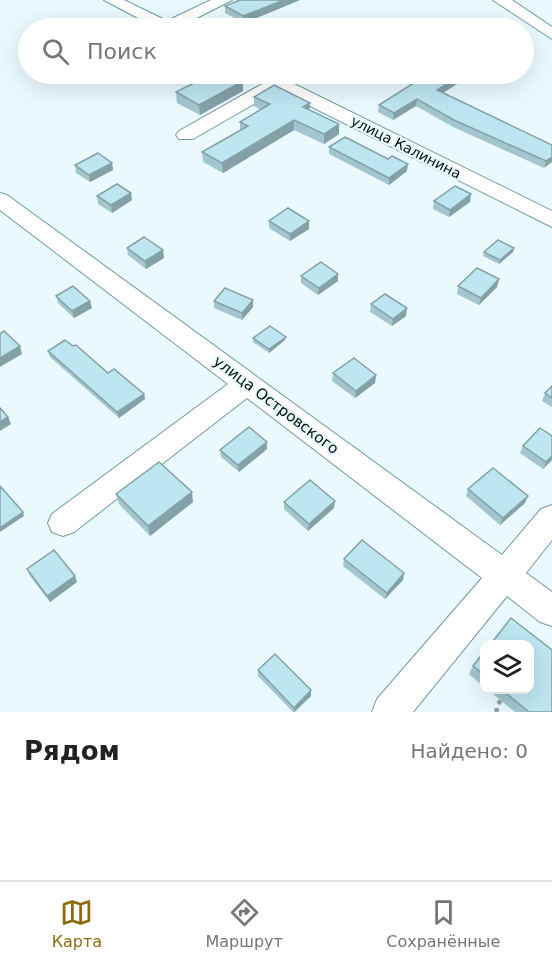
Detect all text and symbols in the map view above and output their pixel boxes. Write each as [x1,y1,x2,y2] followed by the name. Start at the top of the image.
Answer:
[18,18,534,84] search box
[39,35,72,68] icon: search
[87,39,157,64] text: Поиск
[348,112,464,182] street label: улица Калинина
[210,352,342,458] street label: улица Островского
[480,640,534,694] map controls
[480,640,534,694] button: layers
[24,736,120,766] text: Рядом
[410,739,528,763] text: Найдено: 0
[52,896,102,951] tab: Карта
[205,896,283,951] tab: Маршрут
[386,896,500,951] tab: Сохранённые

